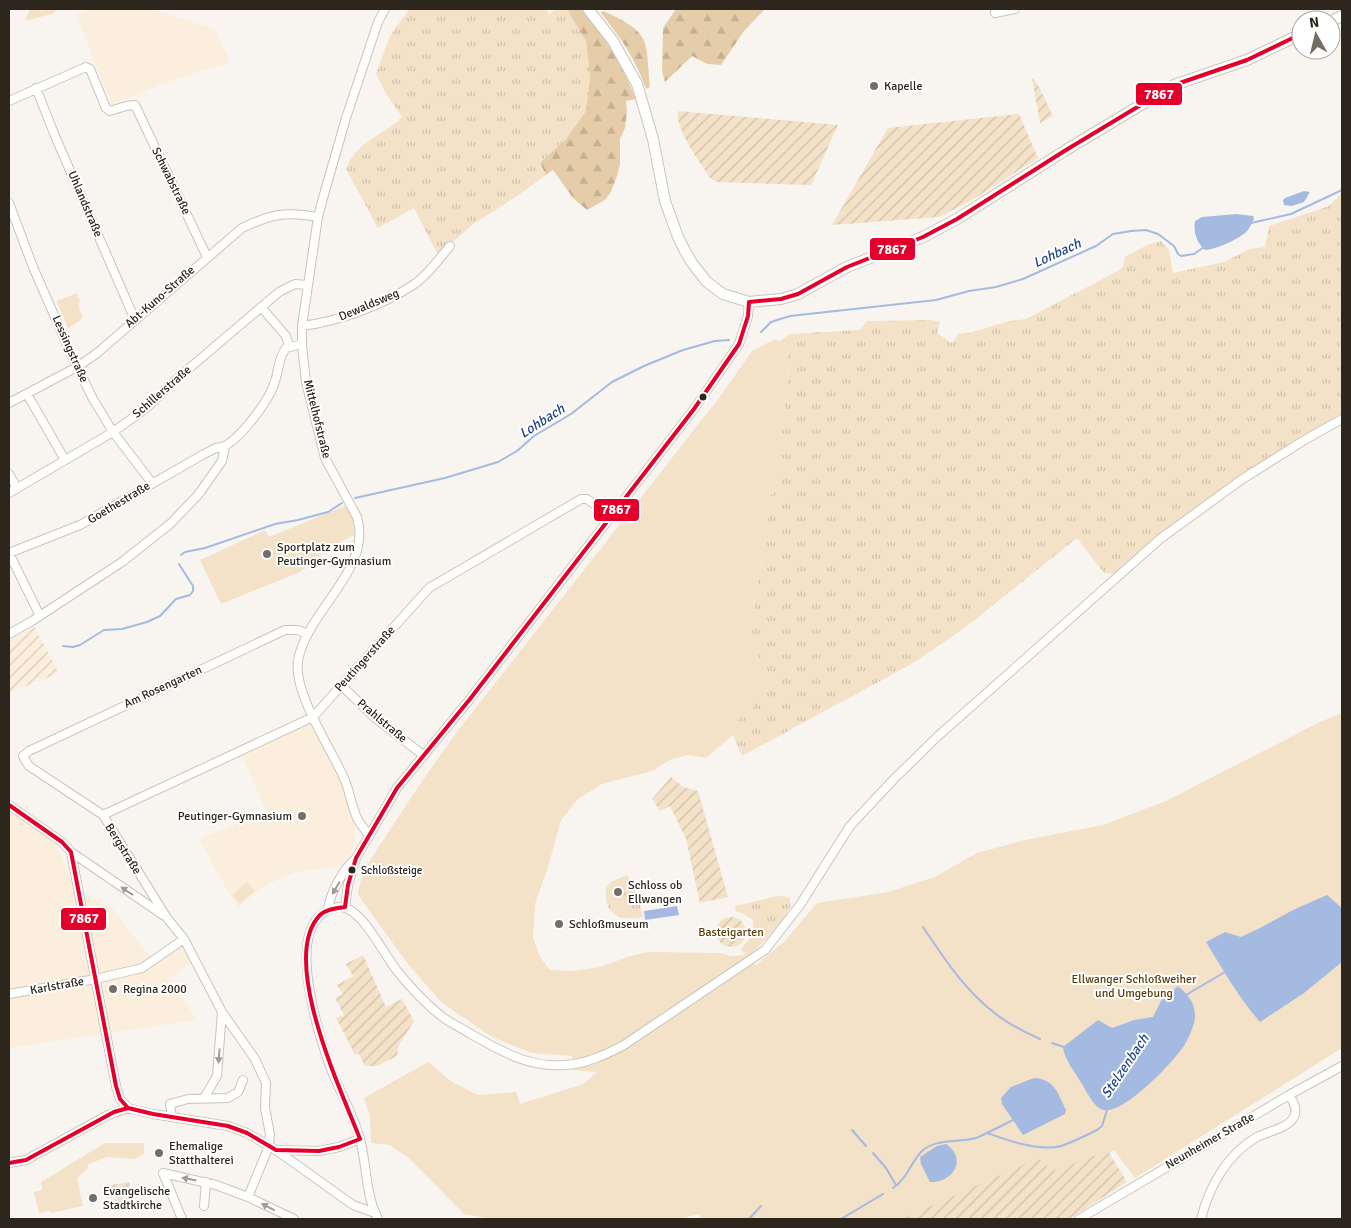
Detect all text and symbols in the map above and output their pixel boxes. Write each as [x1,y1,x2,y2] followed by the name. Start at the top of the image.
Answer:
[1291,10,1341,60] north arrow
[1308,14,1320,32] text: N
[884,79,922,94] place label: Kapelle
[868,80,880,92] marker: Kapelle
[1135,82,1183,106] line badge: 7867
[1144,86,1175,103] text: 7867
[148,145,194,217] street label: Schwabstraße
[64,169,106,239] street label: Uhlandstraße
[1031,234,1084,271] water label: Lohbach
[869,237,916,261] line badge: 7867
[877,241,908,258] text: 7867
[122,263,198,331] street label: Abt-Kuno-Straße
[337,286,401,324] street label: Dewaldsweg
[49,313,91,385] street label: Lessingstraße
[130,362,194,422] street label: Schillerstraße
[300,378,334,460] street label: Mittelhofstraße
[698,392,708,402] unlabelled marker
[516,400,568,442] water label: Lohbach
[85,479,153,527] street label: Goethestraße
[593,498,640,522] line badge: 7867
[601,501,632,518] text: 7867
[277,540,391,569] place label: Sportplatz zum Peutinger-Gymnasium
[261,548,273,560] marker: Sportplatz zum Peutinger-Gymnasium
[332,623,398,695] street label: Peutingerstraße
[122,662,204,712] street label: Am Rosengarten
[354,696,410,746] street label: Prahlstraße
[178,809,292,824] place label: Peutinger-Gymnasium
[296,810,308,822] marker: Peutinger-Gymnasium
[101,821,145,877] street label: Bergstraße
[361,864,422,877] place label: Schloßsteige
[347,865,357,875] marker: Schloßsteige
[628,878,682,907] place label: Schloss ob Ellwangen
[331,881,340,895] one-way arrow
[120,886,134,895] one-way arrow
[612,886,624,898] marker: Schloss ob Ellwangen
[60,907,107,931] line badge: 7867
[69,910,100,927] text: 7867
[569,917,648,932] place label: Schloßmuseum
[553,918,565,930] marker: Schloßmuseum
[698,925,764,940] park label: Basteigarten
[1072,972,1197,1001] park label: Ellwanger Schloßweiher und Umgebung
[29,974,85,998] street label: Karlstraße
[123,982,187,997] place label: Regina 2000
[107,983,119,995] marker: Regina 2000
[1097,1031,1153,1101] water label: Stelzenbach
[214,1049,222,1065] one-way arrow
[1163,1109,1257,1173] street label: Neunheimer Straße
[169,1139,234,1168] place label: Ehemalige Statthalterei
[153,1147,165,1159] marker: Ehemalige Statthalterei
[181,1174,197,1182] one-way arrow
[103,1184,170,1213] place label: Evangelische Stadtkirche
[87,1192,99,1204] marker: Evangelische Stadtkirche
[261,1203,275,1211] one-way arrow

